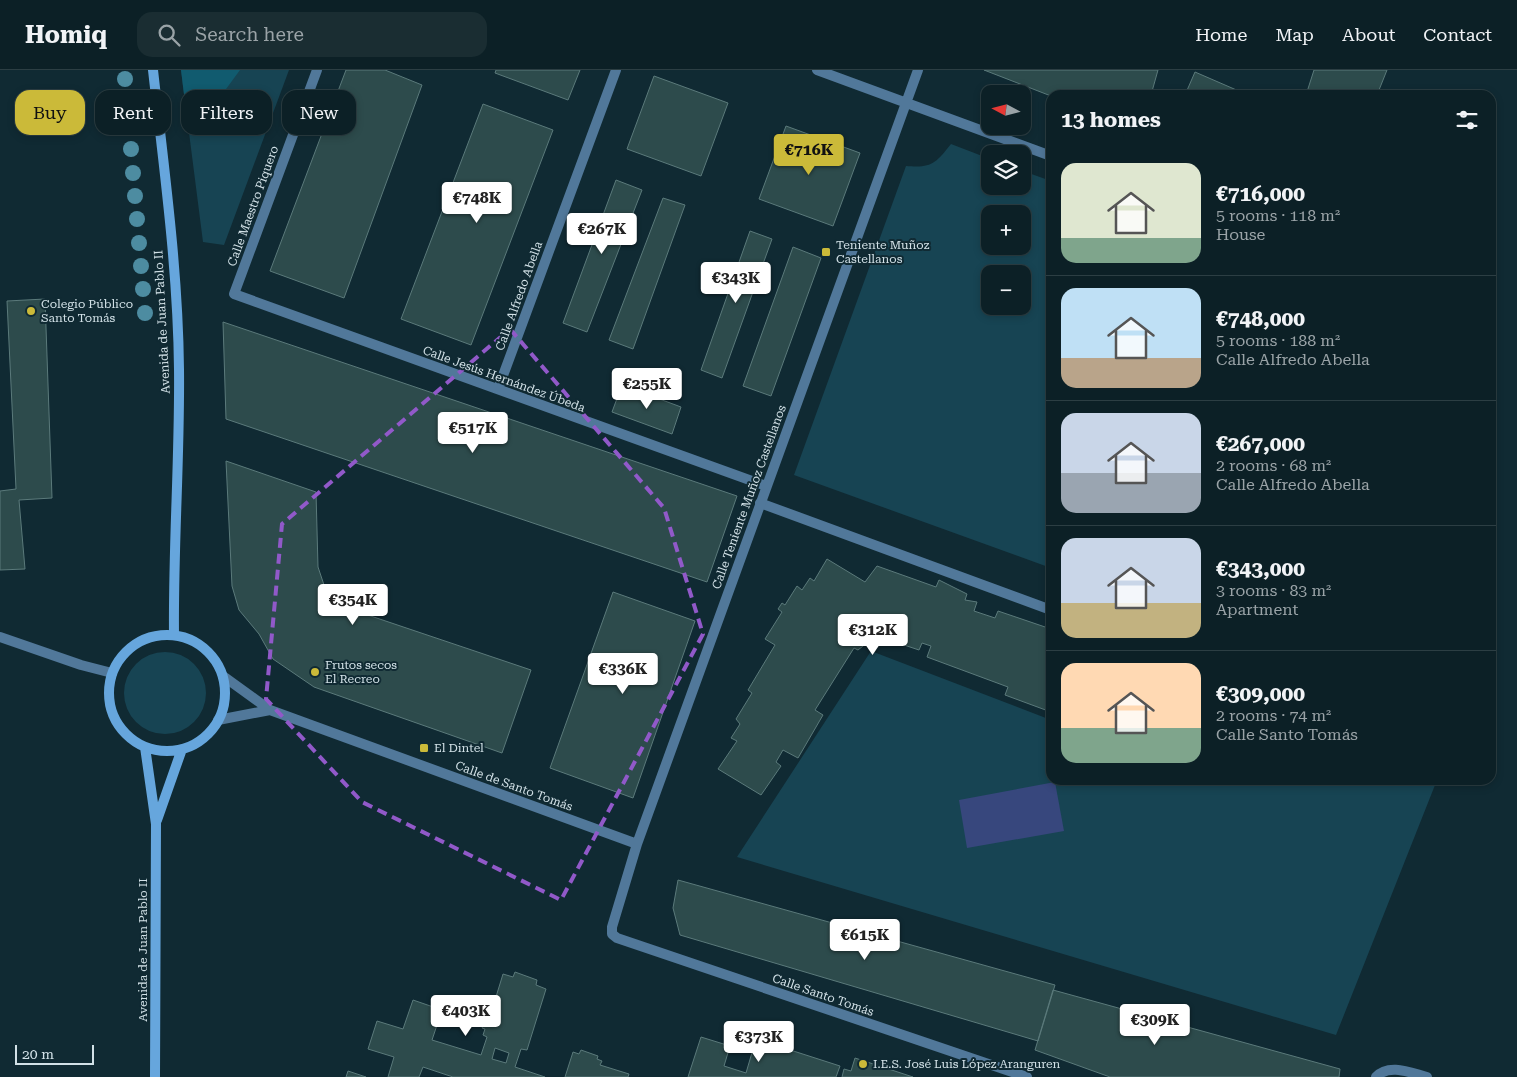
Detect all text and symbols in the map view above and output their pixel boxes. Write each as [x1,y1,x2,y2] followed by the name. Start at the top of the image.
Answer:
[137,12,487,57] search box
[25,21,107,49] text: Homiq
[155,21,183,49] icon: search
[195,23,304,46] text: Search here
[1195,24,1247,45] text: Home
[1275,24,1314,45] text: Map
[1342,24,1395,45] text: About
[1423,24,1492,45] text: Contact
[981,85,1031,135] north arrow
[981,85,1031,315] map controls
[15,90,85,135] chip: Buy
[95,90,171,135] chip: Rent
[181,90,272,135] chip: Filters
[282,90,356,135] chip: New
[1453,106,1481,134] icon: filters
[1061,108,1161,132] text: 13 homes
[774,134,844,176] pin: €716K
[785,140,833,159] text: €716K
[225,144,281,268] street label: Calle Maestro Piquero
[981,145,1031,195] button: layers
[442,182,512,224] pin: €748K
[1216,182,1305,206] text: €716,000
[1101,183,1161,243] icon: home
[453,188,501,207] text: €748K
[981,205,1031,255] button: +
[1216,206,1340,225] text: 5 rooms · 118 m²
[567,212,637,255] pin: €267K
[578,219,626,238] text: €267K
[1216,225,1265,244] text: House
[836,238,930,266] place label: Teniente Muñoz Castellanos
[493,239,545,353] street label: Calle Alfredo Abella
[820,246,832,258] marker: Teniente Muñoz Castellanos
[151,250,173,394] street label: Avenida de Juan Pablo II
[701,262,771,304] pin: €343K
[981,265,1031,315] button: −
[712,268,760,287] text: €343K
[41,297,133,325] place label: Colegio Público Santo Tomás
[25,305,37,317] marker: Colegio Público Santo Tomás
[1216,307,1305,331] text: €748,000
[1101,308,1161,368] icon: home
[1216,331,1340,350] text: 5 rooms · 188 m²
[421,343,588,415] street label: Calle Jesús Hernández Úbeda
[1216,350,1370,369] text: Calle Alfredo Abella
[612,368,682,410] pin: €255K
[623,374,671,393] text: €255K
[709,403,789,591] street label: Calle Teniente Muñoz Castellanos
[438,412,508,454] pin: €517K
[449,418,497,437] text: €517K
[1216,432,1305,456] text: €267,000
[1101,433,1161,493] icon: home
[1216,456,1331,475] text: 2 rooms · 68 m²
[1216,475,1370,494] text: Calle Alfredo Abella
[1216,557,1305,581] text: €343,000
[1101,558,1161,618] icon: home
[1216,581,1331,600] text: 3 rooms · 83 m²
[318,584,388,626] pin: €354K
[329,590,377,609] text: €354K
[1216,600,1299,619] text: Apartment
[838,614,908,656] pin: €312K
[849,620,897,639] text: €312K
[588,652,658,695] pin: €336K
[325,658,397,686] place label: Frutos secos El Recreo
[599,659,647,678] text: €336K
[309,666,321,678] marker: Frutos secos El Recreo
[1216,682,1305,706] text: €309,000
[1101,683,1161,743] icon: home
[1216,706,1331,725] text: 2 rooms · 74 m²
[1216,725,1358,744] text: Calle Santo Tomás
[434,741,484,755] place label: El Dintel
[418,742,430,754] marker: El Dintel
[453,758,575,814] street label: Calle de Santo Tomás
[136,878,150,1022] street label: Avenida de Juan Pablo II
[830,918,900,961] pin: €615K
[841,925,889,944] text: €615K
[770,971,876,1019] street label: Calle Santo Tomás
[431,994,501,1037] pin: €403K
[442,1001,490,1020] text: €403K
[1120,1004,1190,1046] pin: €309K
[1131,1010,1179,1029] text: €309K
[724,1020,794,1063] pin: €373K
[735,1027,783,1046] text: €373K
[15,1042,94,1065] scale bar
[22,1046,54,1062] text: 20 m
[873,1057,1061,1071] place label: I.E.S. José Luis López Aranguren
[857,1058,869,1070] marker: I.E.S. José Luis López Aranguren

